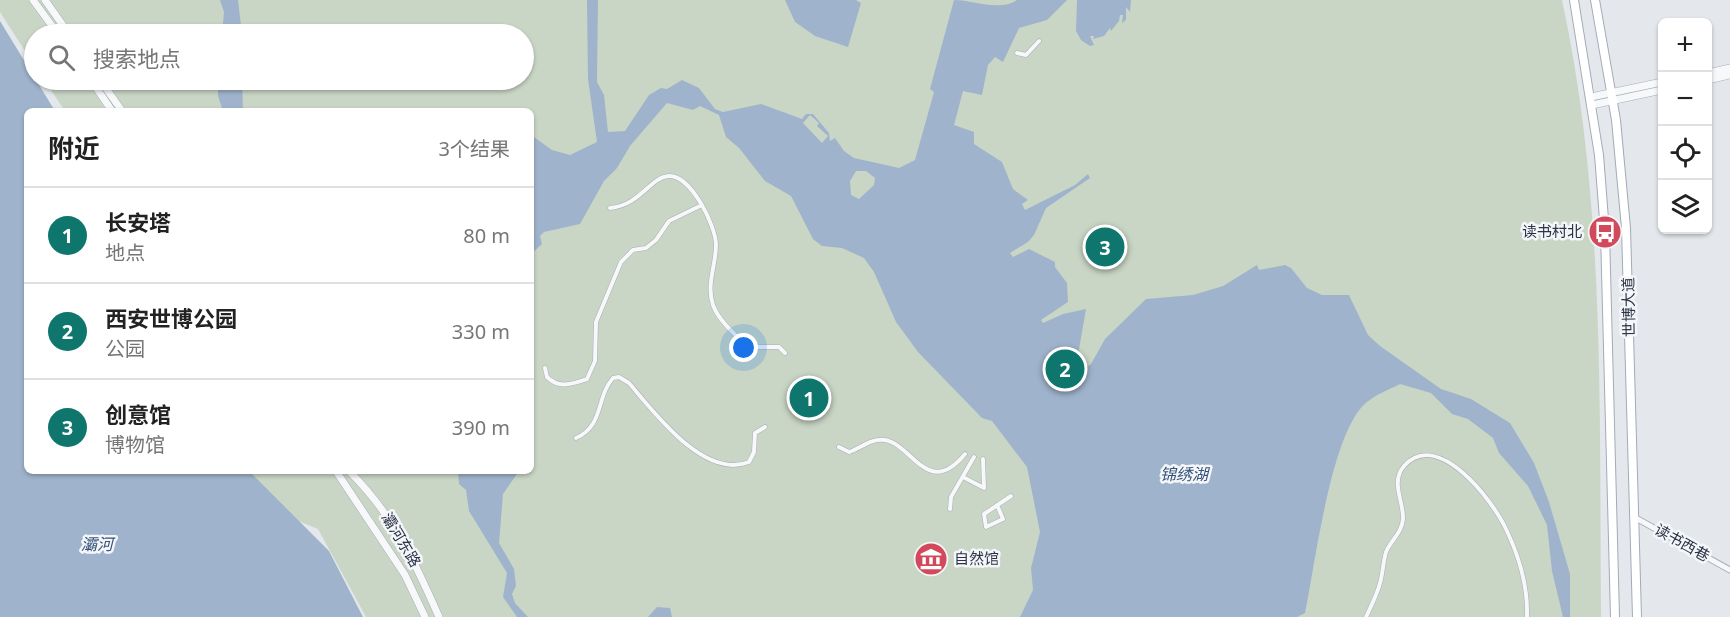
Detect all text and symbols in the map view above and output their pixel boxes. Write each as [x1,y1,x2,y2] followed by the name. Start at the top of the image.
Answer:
[1658,18,1712,234] map controls
[1658,18,1712,72] button: +
[24,24,534,90] search box
[45,41,78,74] icon: search
[93,43,181,73] text: 搜索地点
[1658,72,1712,126] button: −
[1658,126,1712,180] button: locate
[48,130,100,166] text: 附近
[439,135,510,162] text: 3个结果
[1658,180,1712,234] button: layers
[105,207,171,237] text: 长安塔
[1587,214,1623,250] bus stop icon: 读书村北
[1522,221,1582,241] place label: 读书村北
[62,222,73,249] text: 1
[463,222,510,249] text: 80 m
[1086,224,1124,270] pin: 3
[105,239,145,266] text: 地点
[1617,277,1639,337] street label: 世博大道
[105,303,237,333] text: 西安世博公园
[62,318,73,345] text: 2
[452,318,510,345] text: 330 m
[729,333,758,362] your location
[105,335,145,362] text: 公园
[1046,346,1084,392] pin: 2
[790,376,828,420] pin: 1
[105,399,171,429] text: 创意馆
[62,414,73,441] text: 3
[452,414,510,441] text: 390 m
[105,431,165,458] text: 博物馆
[1160,463,1211,485] water label: 锦绣湖
[378,509,426,570] street label: 灞河东路
[1651,519,1714,565] street label: 读书西巷
[81,533,116,555] water label: 灞河
[913,541,949,577] museum icon: 自然馆
[954,548,999,568] place label: 自然馆

